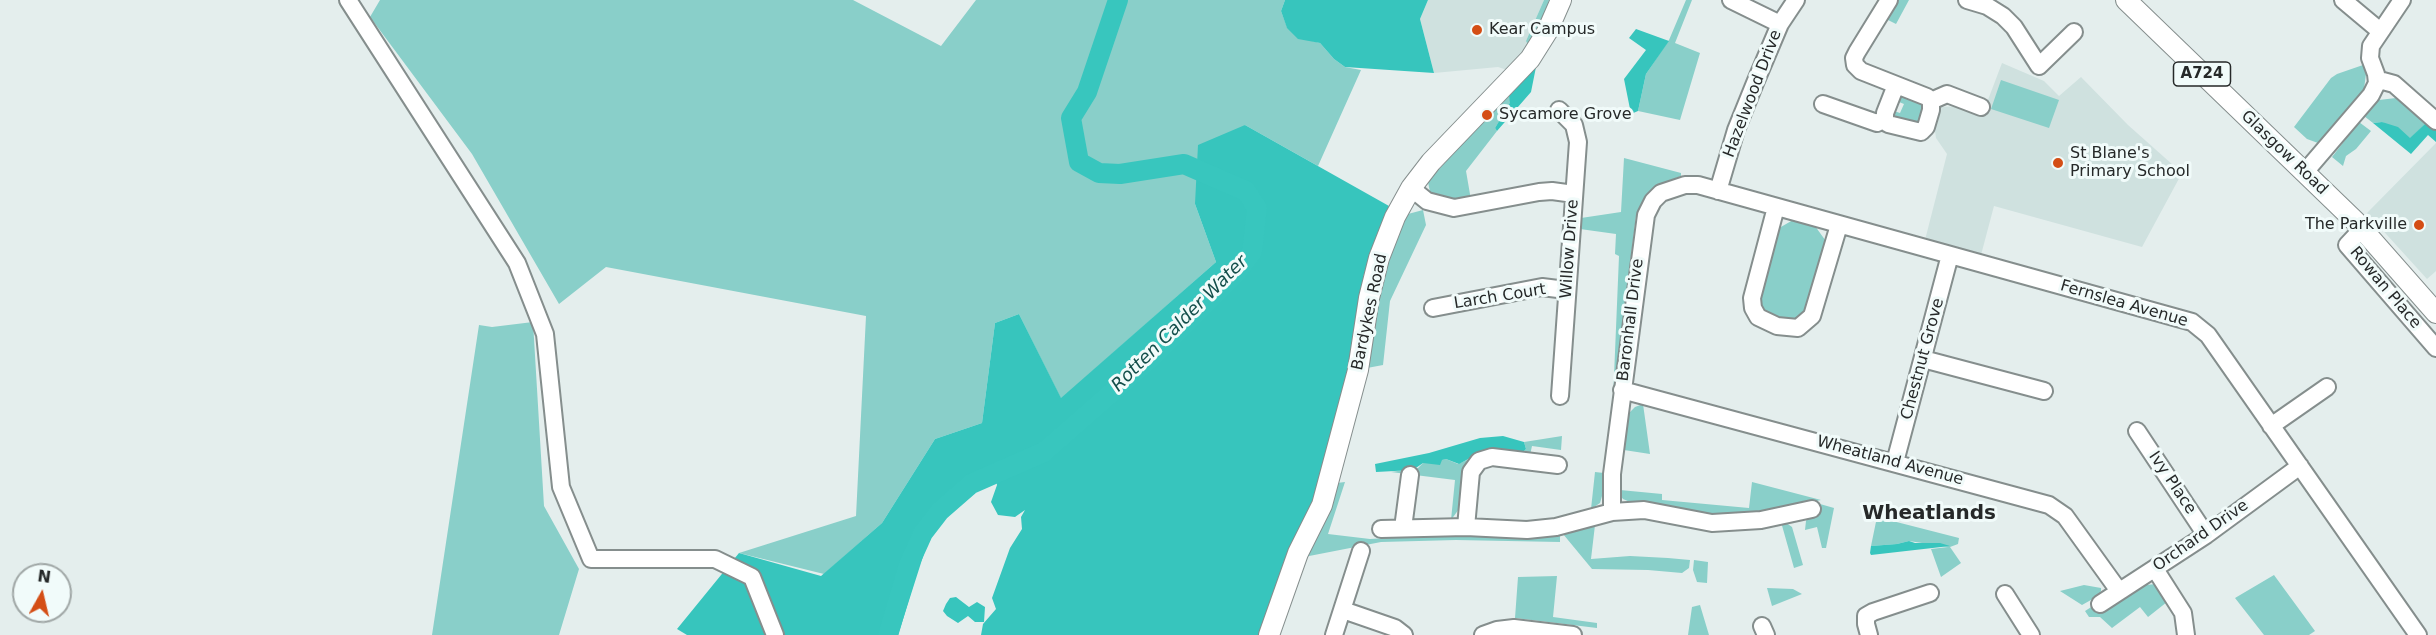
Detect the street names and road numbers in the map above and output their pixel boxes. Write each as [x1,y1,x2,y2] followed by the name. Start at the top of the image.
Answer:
[1720,28,1786,160] street label: Hazelwood Drive
[2174,62,2230,86] road number: A724
[2237,107,2331,199] street label: Glasgow Road
[1557,199,1583,299] street label: Willow Drive
[2345,243,2425,333] street label: Rowan Place
[1348,252,1392,372] street label: Bardykes Road
[1614,258,1648,382] street label: Baronhall Drive
[2058,277,2190,331] street label: Fernslea Avenue
[1453,280,1547,314] street label: Larch Court
[1898,296,1948,422] street label: Chestnut Grove
[1815,432,1965,490] street label: Wheatland Avenue
[2144,448,2200,518] street label: Ivy Place
[2150,496,2252,576] street label: Orchard Drive

